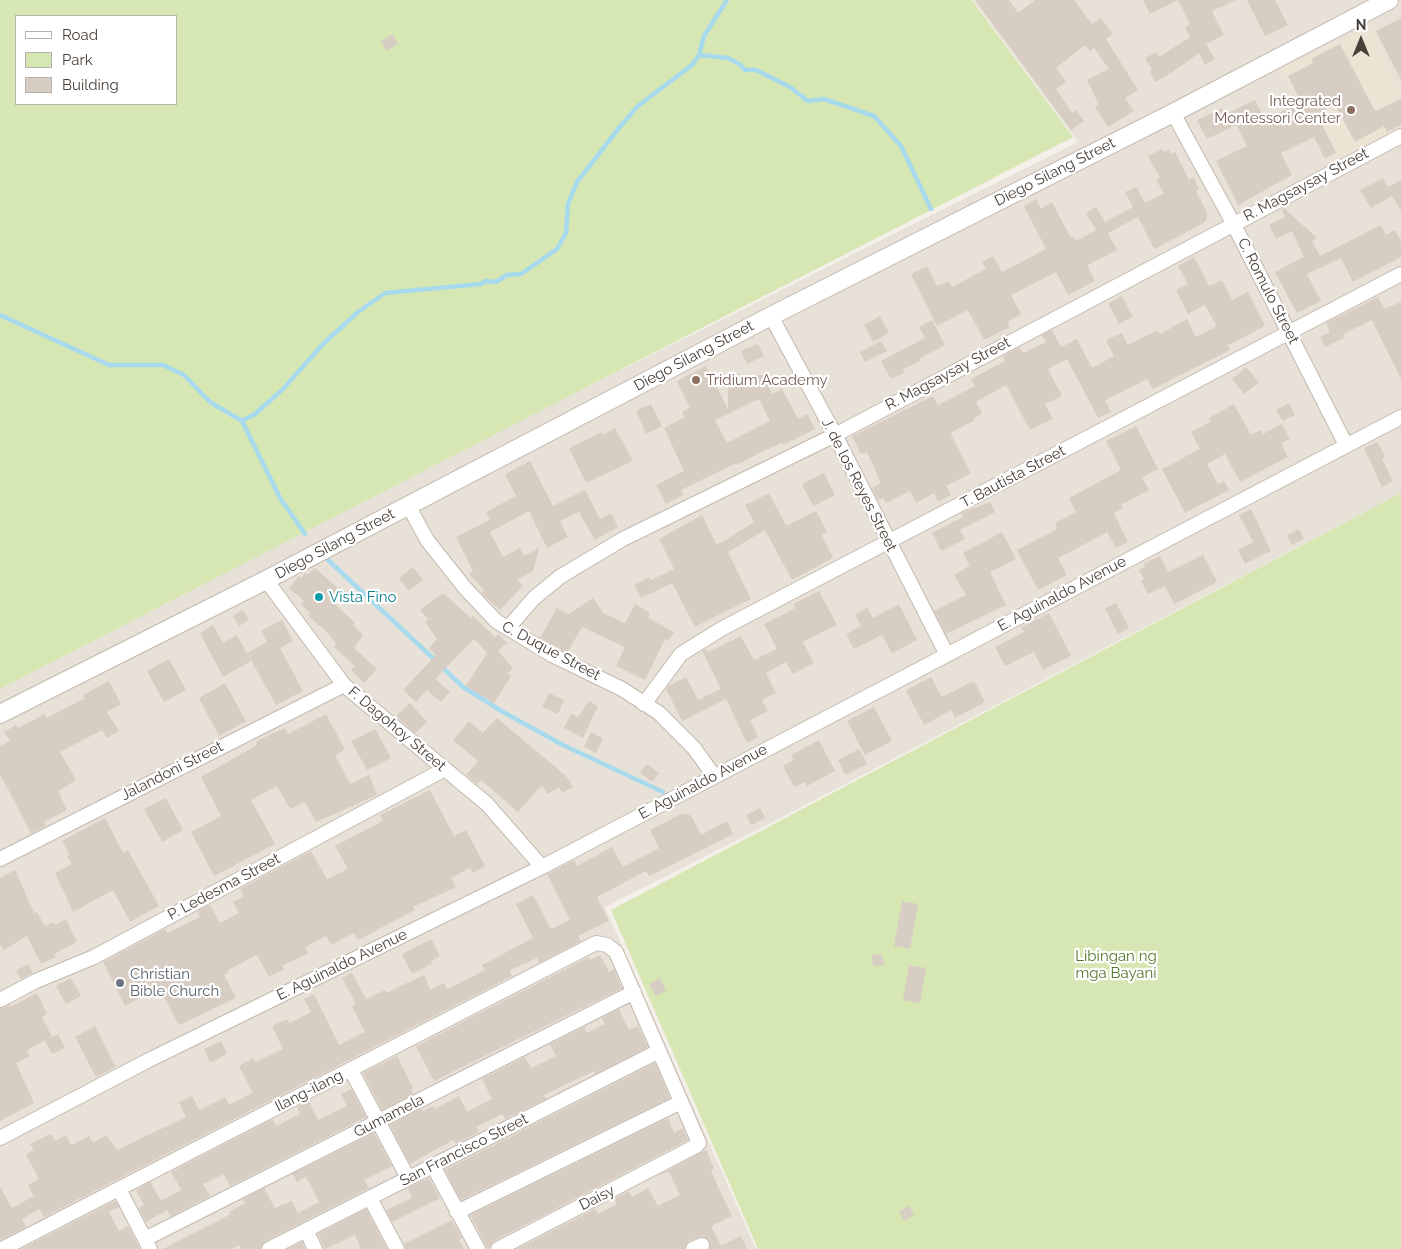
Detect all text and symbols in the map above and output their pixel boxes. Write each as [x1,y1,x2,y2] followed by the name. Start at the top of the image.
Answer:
[15,15,178,105] legend
[1336,15,1386,65] north arrow
[1356,17,1366,33] text: N
[62,26,98,44] text: Road
[62,51,93,69] text: Park
[62,76,119,94] text: Building
[1214,92,1341,127] place label: Integrated Montessori Center
[1345,104,1357,116] marker: Integrated Montessori Center
[992,134,1118,210] street label: Diego Silang Street
[1240,144,1372,226] street label: R. Magsaysay Street
[1234,235,1302,347] street label: C. Romulo Street
[631,317,757,395] street label: Diego Silang Street
[882,333,1014,415] street label: R. Magsaysay Street
[706,371,828,389] place label: Tridium Academy
[690,374,702,386] marker: Tridium Academy
[818,415,900,555] street label: J. de los Reyes Street
[958,442,1068,512] street label: T. Bautista Street
[272,505,398,583] street label: Diego Silang Street
[995,553,1129,635] street label: E. Aguinaldo Avenue
[329,588,396,606] place label: Vista Fino
[313,591,325,603] marker: Vista Fino
[499,617,603,685] street label: C. Duque Street
[344,683,450,775] street label: F. Dagohoy Street
[118,738,226,804] street label: Jalandoni Street
[636,741,770,823] street label: E. Aguinaldo Avenue
[165,850,283,924] street label: P. Ledesma Street
[274,926,410,1004] street label: E. Aguinaldo Avenue
[1075,947,1157,982] park label: Libingan ng mga Bayani
[130,965,219,1000] place label: Christian Bible Church
[114,977,126,989] marker: Christian Bible Church
[272,1066,346,1116] street label: Ilang-ilang
[351,1091,427,1141] street label: Gumamela
[397,1110,531,1190] street label: San Francisco Street
[576,1182,618,1214] street label: Daisy

